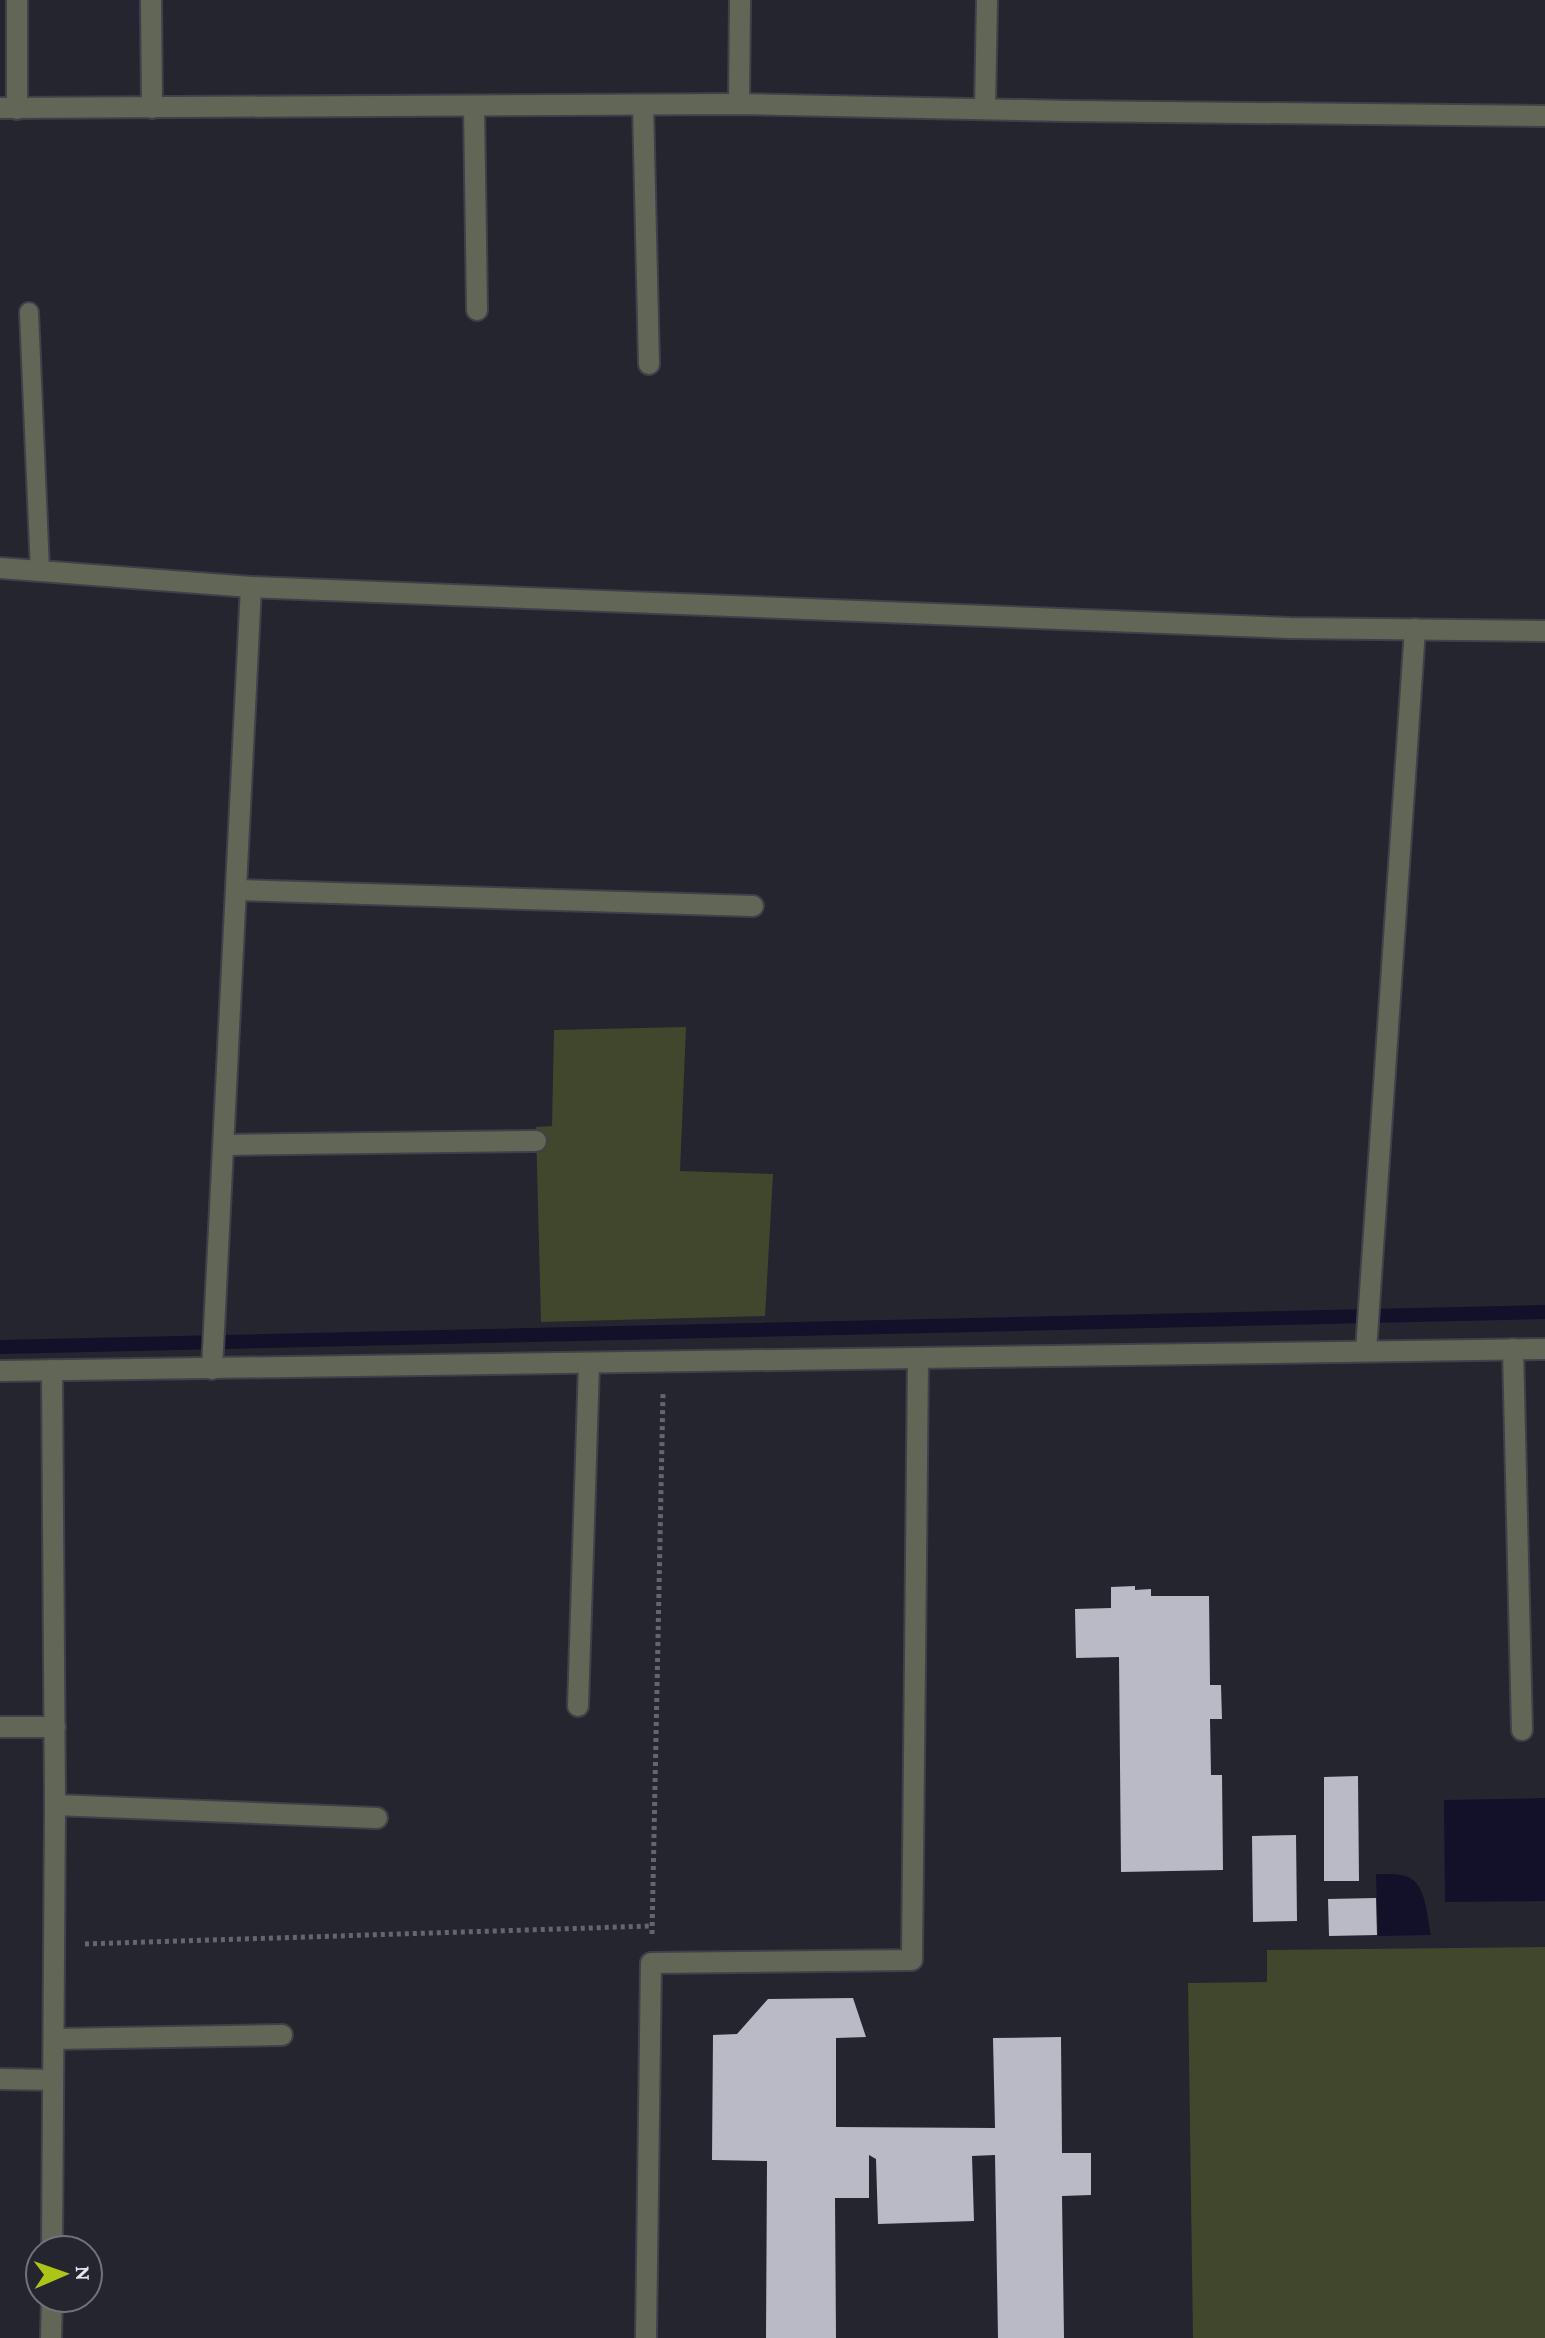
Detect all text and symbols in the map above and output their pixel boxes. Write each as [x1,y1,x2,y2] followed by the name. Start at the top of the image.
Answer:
[24,2234,104,2314] north arrow
[71,2265,96,2281] text: N

